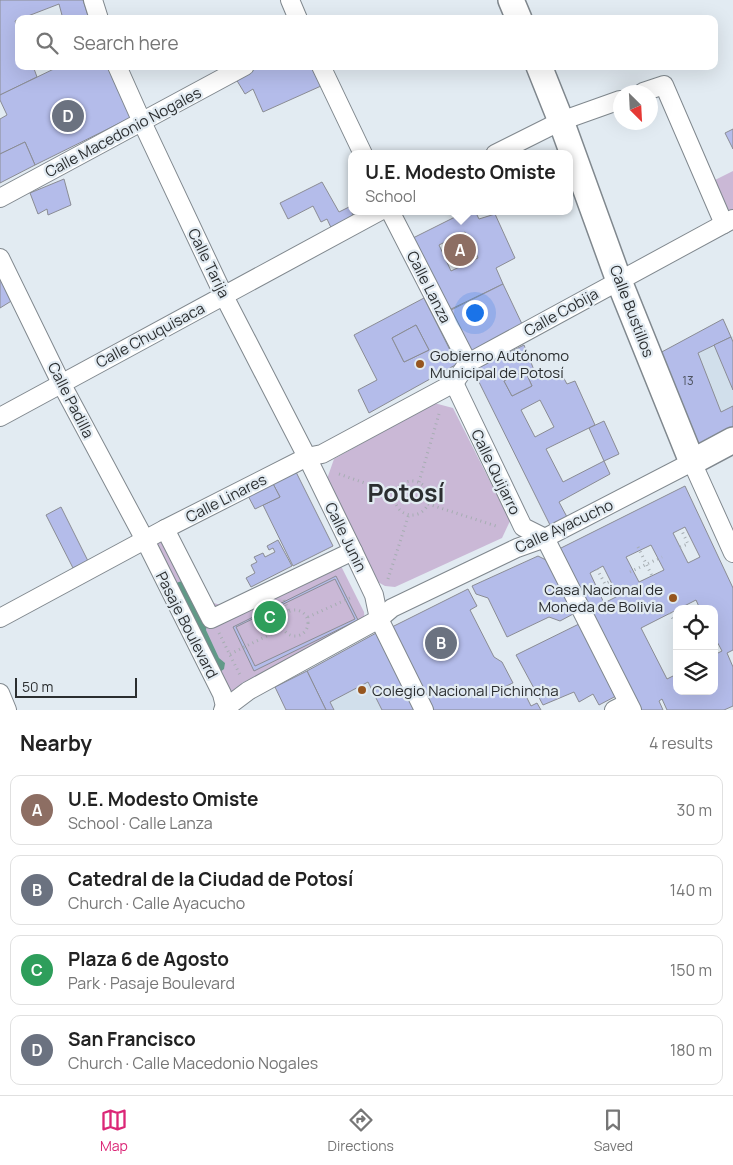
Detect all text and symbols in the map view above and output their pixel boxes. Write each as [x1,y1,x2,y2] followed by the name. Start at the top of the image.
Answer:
[15,15,718,70] search box
[33,29,61,57] icon: search
[73,30,179,56] text: Search here
[41,82,205,182] street label: Calle Macedonio Nogales
[613,85,658,130] north arrow
[52,97,84,135] pin: D
[348,150,573,215] popup
[365,159,556,185] text: U.E. Modesto Omiste
[365,185,416,207] text: School
[183,225,235,301] street label: Calle Tarija
[444,231,476,269] pin: A
[402,247,456,327] street label: Calle Lanza
[605,262,659,360] street label: Calle Bustillos
[520,283,602,341] street label: Calle Cobija
[92,297,208,373] street label: Calle Chuquisaca
[462,300,488,326] your location
[430,345,569,383] place label: Gobierno Autónomo Municipal de Potosí
[43,358,99,442] street label: Calle Padilla
[414,358,426,370] marker: Gobierno Autónomo Municipal de Potosí
[682,372,694,389] house number: 13
[466,426,526,518] street label: Calle Quijarro
[182,469,270,527] street label: Calle Linares
[367,475,445,510] district label: Potosí
[512,494,617,558] street label: Calle Ayacucho
[320,499,372,575] street label: Calle Junin
[151,568,223,682] street label: Pasaje Boulevard
[538,579,663,617] place label: Casa Nacional de Moneda de Bolivia
[667,592,679,604] marker: Casa Nacional de Moneda de Bolivia
[254,598,286,636] pin: C
[673,605,718,695] map controls
[673,605,718,650] button: locate
[425,624,457,662] pin: B
[673,650,718,695] button: layers
[15,675,138,698] scale bar
[22,677,53,696] text: 50 m
[372,680,559,701] place label: Colegio Nacional Pichincha
[356,684,368,696] marker: Colegio Nacional Pichincha
[20,729,92,757] text: Nearby
[649,732,713,754] text: 4 results
[68,786,259,812] text: U.E. Modesto Omiste
[32,799,42,821] text: A
[677,799,712,821] text: 30 m
[68,812,213,834] text: School · Calle Lanza
[68,866,353,892] text: Catedral de la Ciudad de Potosí
[32,879,42,901] text: B
[670,879,712,901] text: 140 m
[68,892,245,914] text: Church · Calle Ayacucho
[68,946,229,972] text: Plaza 6 de Agosto
[31,959,43,981] text: C
[670,959,712,981] text: 150 m
[68,972,235,994] text: Park · Pasaje Boulevard
[68,1026,196,1052] text: San Francisco
[31,1039,43,1061] text: D
[670,1039,712,1061] text: 180 m
[68,1052,318,1074] text: Church · Calle Macedonio Nogales
[100,1106,128,1155] tab: Map
[328,1106,394,1155] tab: Directions
[594,1106,633,1155] tab: Saved

